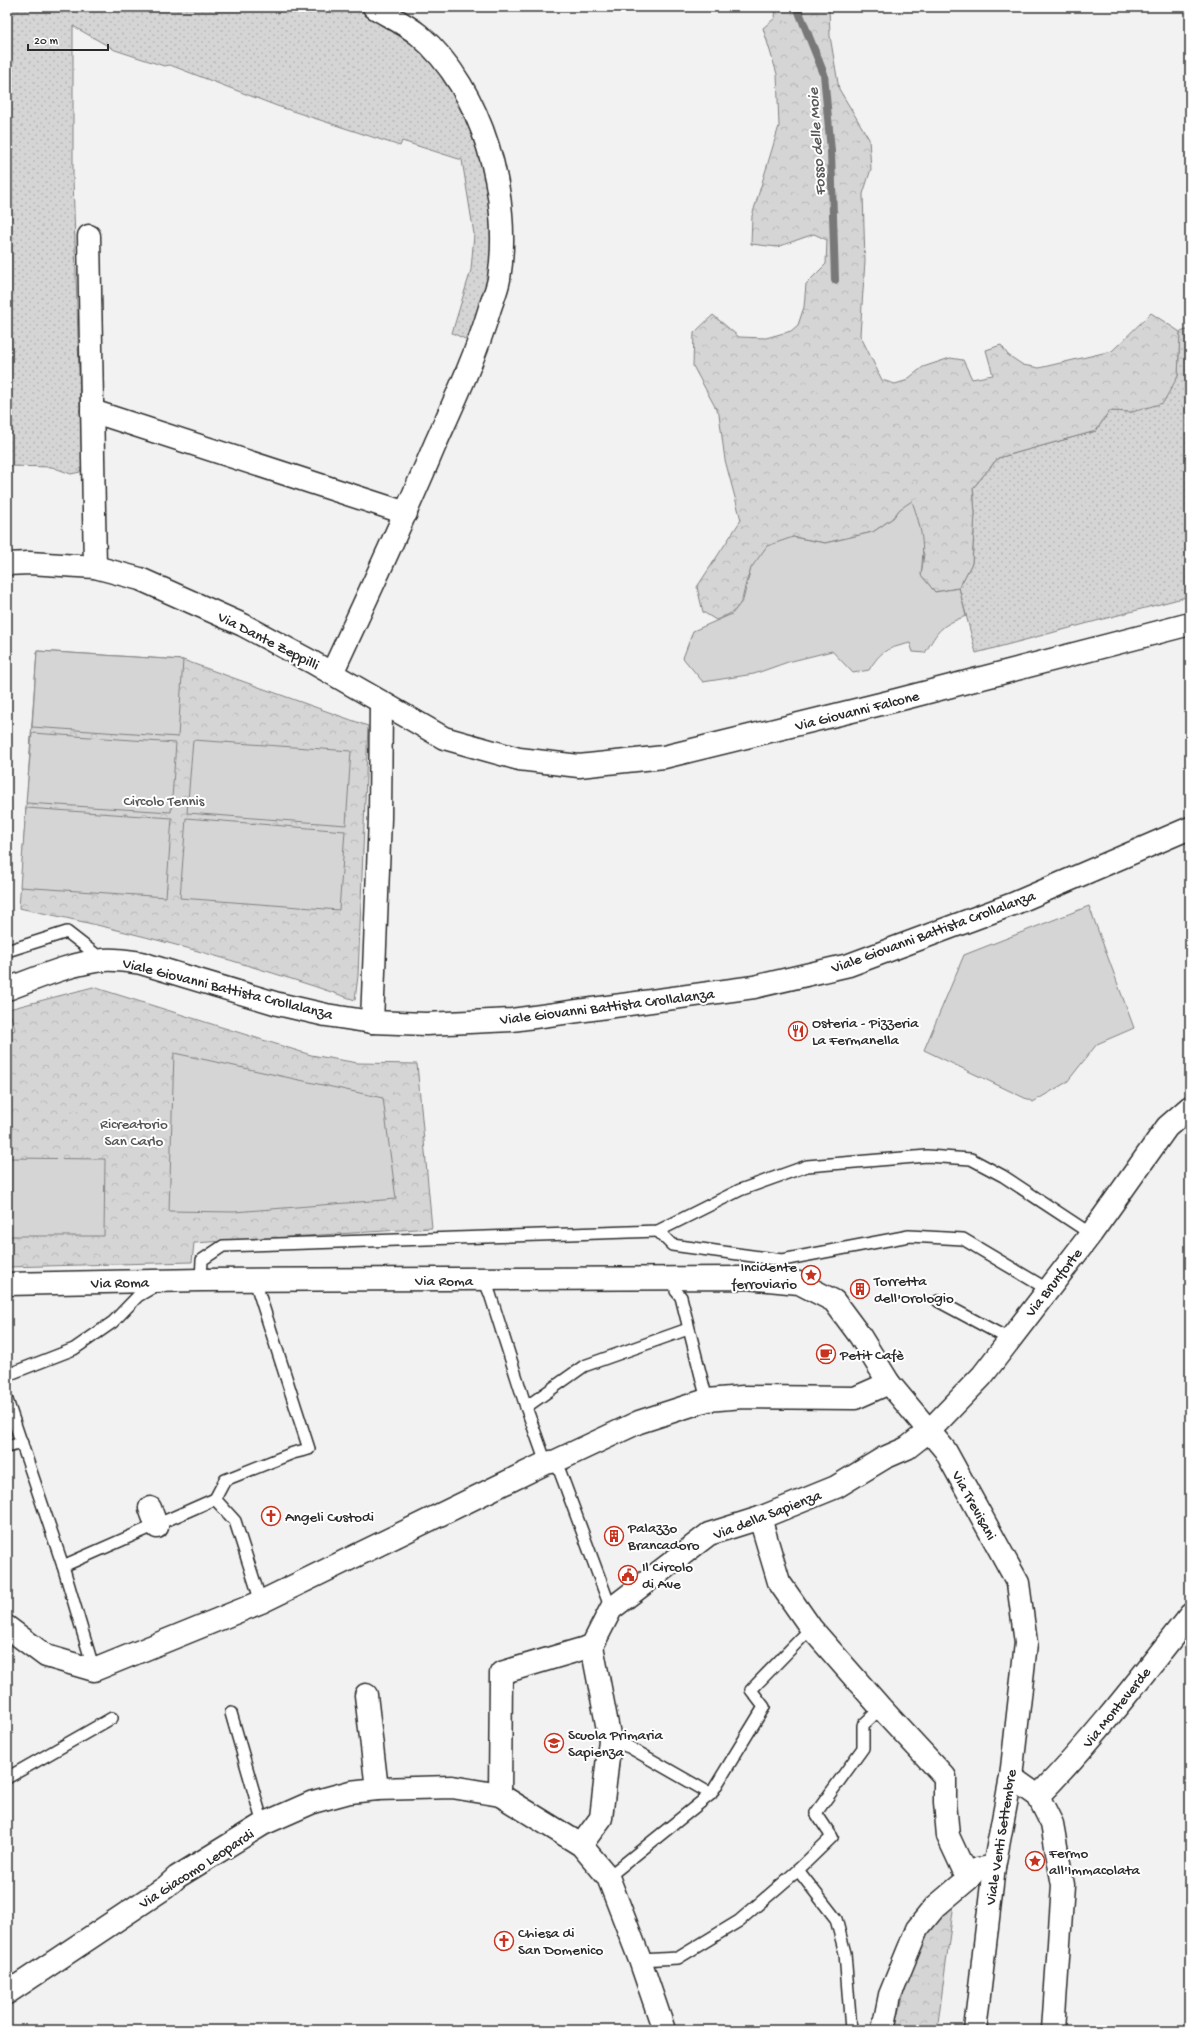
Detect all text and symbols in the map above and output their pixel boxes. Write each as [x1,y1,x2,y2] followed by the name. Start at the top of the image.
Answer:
[28,26,108,52] scale bar
[34,35,59,49] text: 20 m
[805,86,832,196] water label: Fosso delle Moie
[213,608,322,675] street label: Via Dante Zeppilli
[793,688,922,736] street label: Via Giovanni Falcone
[124,793,205,811] park label: Circolo Tennis
[828,887,1039,979] street label: Viale Giovanni Battista Crollalanza
[120,955,335,1025] street label: Viale Giovanni Battista Crollalanza
[498,986,716,1030] street label: Viale Giovanni Battista Crollalanza
[812,1015,919,1050] place label: Osteria - Pizzeria La Fermanella
[787,1020,809,1042] restaurant icon: Osteria - Pizzeria La Fermanella
[100,1116,168,1151] park label: Ricreatorio San Carlo
[1022,1245,1087,1322] street label: Via Brunforte
[731,1259,797,1294] place label: Incidente ferroviario
[800,1264,822,1286] place icon: Incidente ferroviario
[414,1273,474,1291] street label: Via Roma
[873,1273,954,1308] place label: Torretta dell'Orologio
[90,1274,150,1294] street label: Via Roma
[849,1278,871,1300] building icon: Torretta dell'Orologio
[815,1343,837,1365] cafe icon: Petit Cafè
[839,1347,904,1365] place label: Petit Cafè
[946,1467,1000,1544] street label: Via Trevisani
[710,1487,825,1545] street label: Via della Sapienza
[260,1505,282,1527] church icon: Angeli Custodi
[285,1509,374,1527] place label: Angeli Custodi
[627,1520,700,1555] place label: Palazzo Brancadoro
[603,1525,625,1547] building icon: Palazzo Brancadoro
[642,1559,693,1594] place label: Il Circolo di Ave
[617,1564,639,1586] public building icon: Il Circolo di Ave
[1079,1664,1156,1753] street label: Via Monteverde
[568,1727,663,1762] place label: Scuola Primaria Sapienza
[543,1732,565,1754] school or university icon: Scuola Primaria Sapienza
[982,1768,1022,1907] street label: Viale Venti Settembre
[135,1826,258,1914] street label: Via Giacomo Leopardi
[1048,1845,1141,1880] place label: Fermo all'Immacolata
[1024,1850,1046,1872] place icon: Fermo all'Immacolata
[518,1925,603,1960] place label: Chiesa di San Domenico
[493,1930,515,1952] church icon: Chiesa di San Domenico

